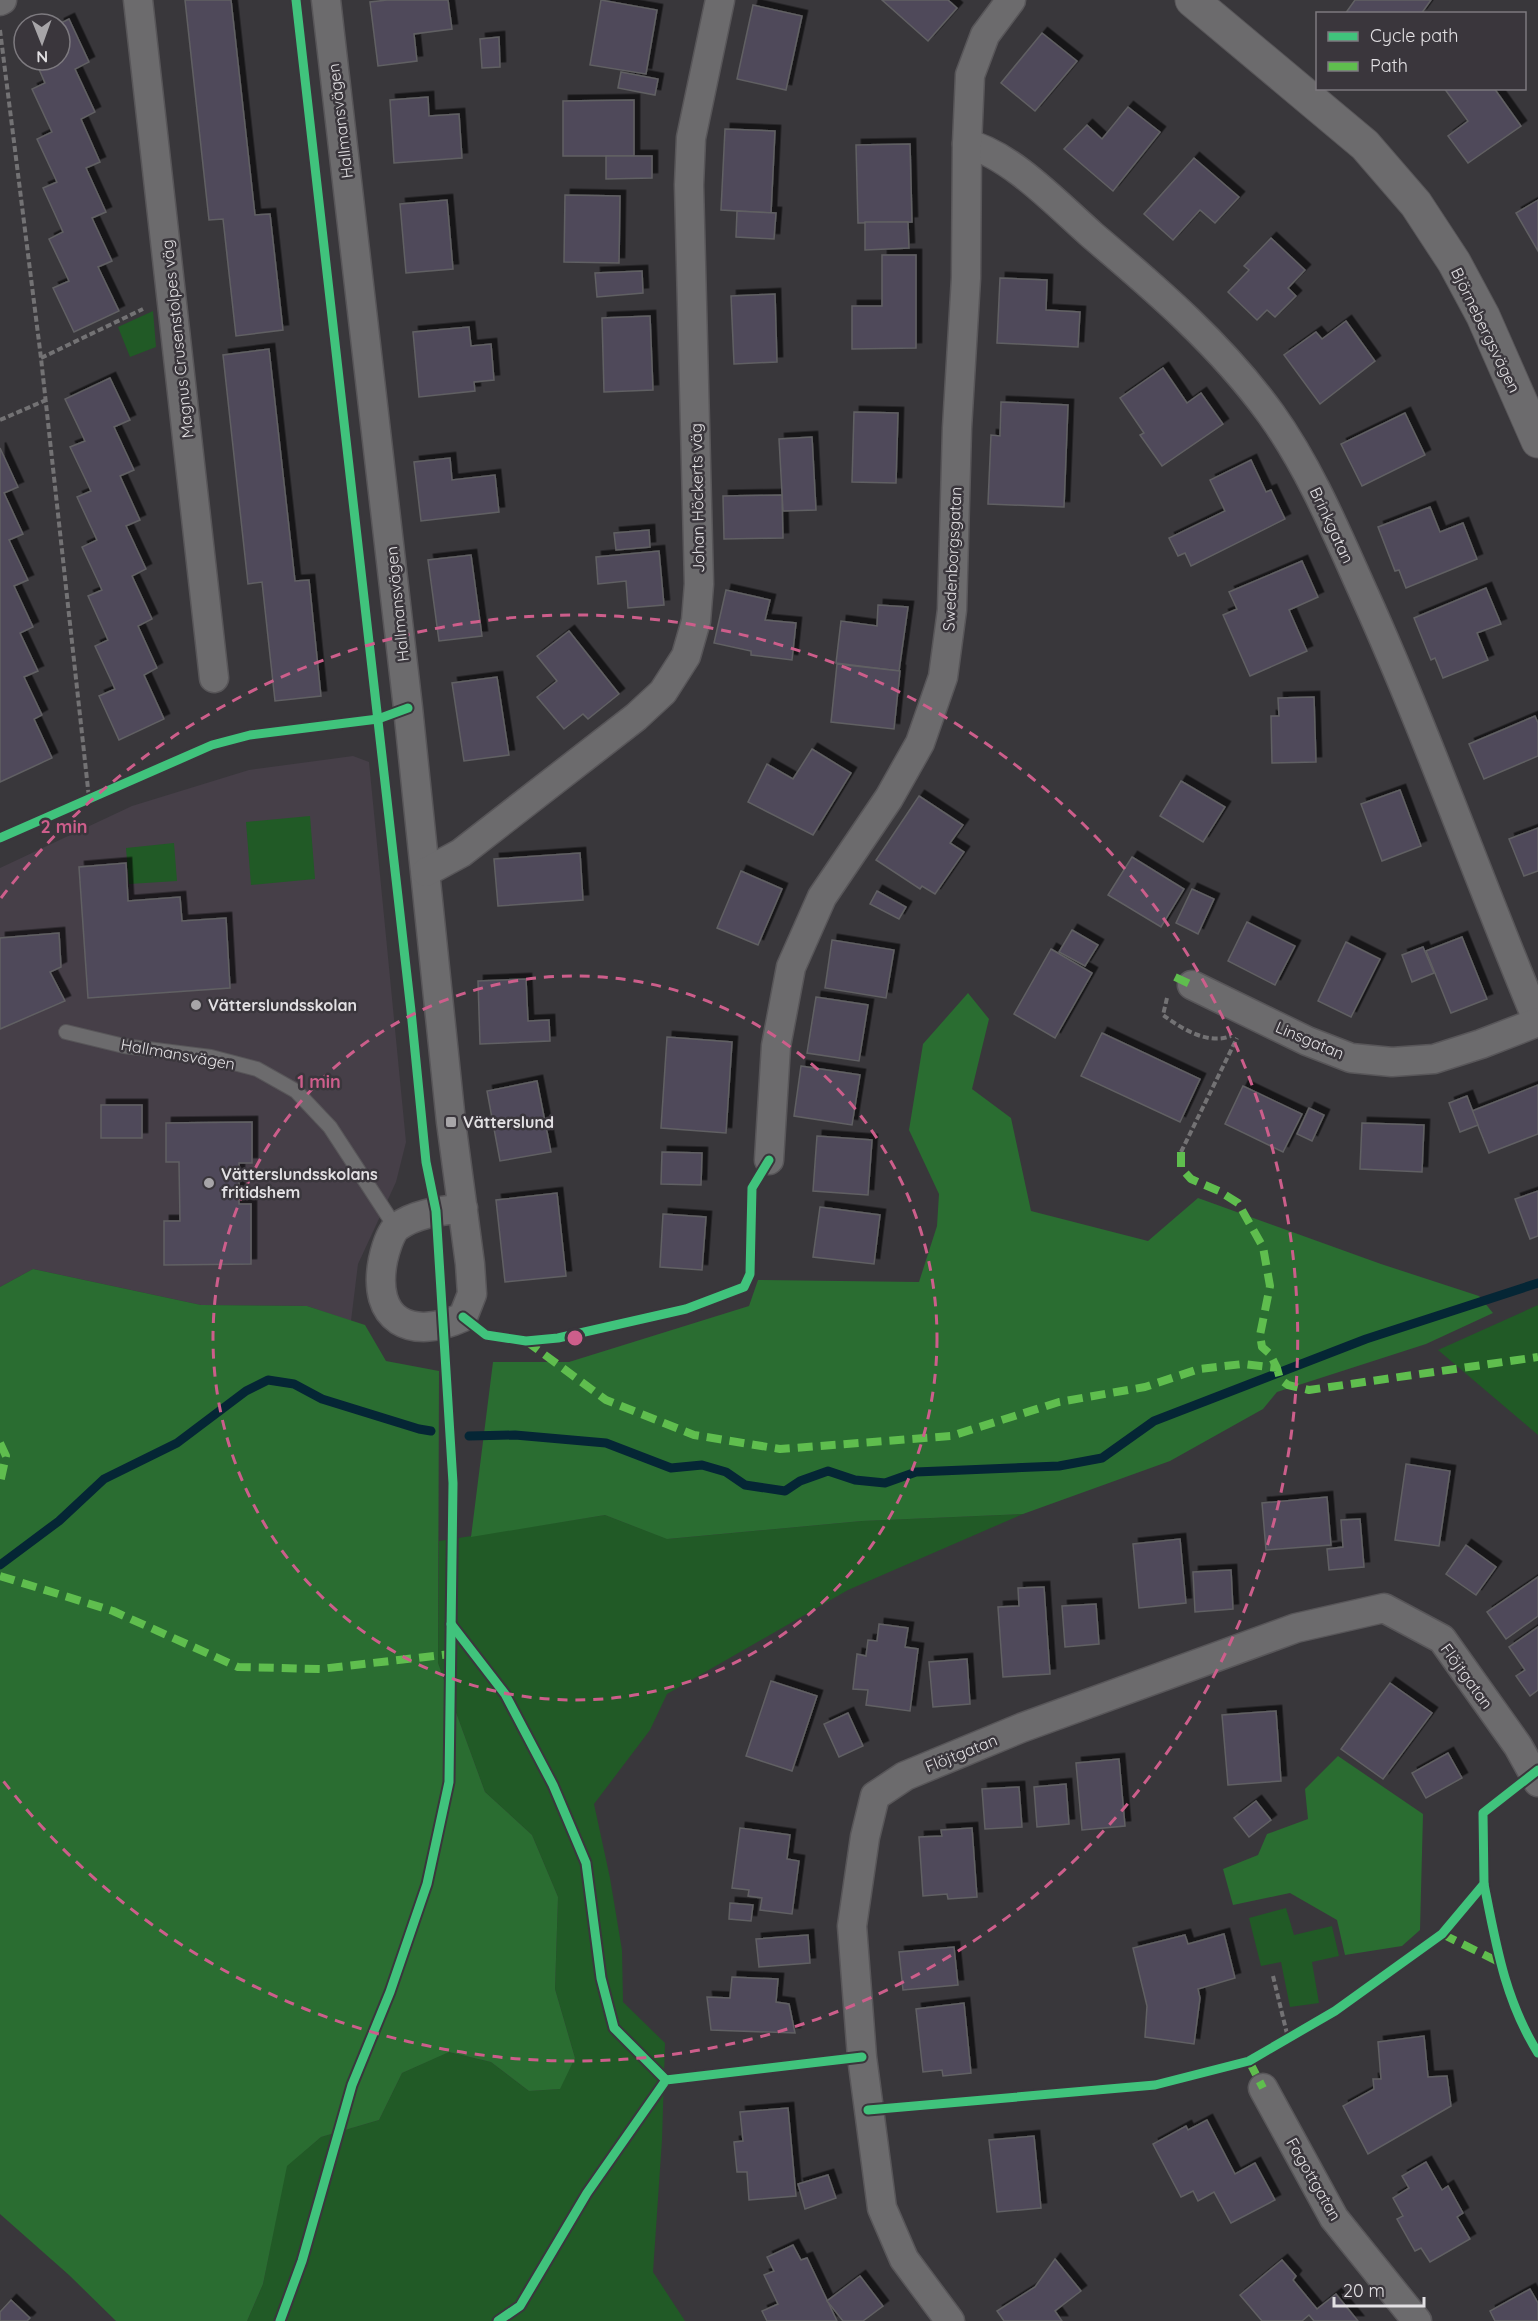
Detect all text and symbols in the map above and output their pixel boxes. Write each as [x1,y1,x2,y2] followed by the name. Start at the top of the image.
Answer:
[12,12,72,72] north arrow
[1316,12,1526,90] legend
[1370,24,1458,47] text: Cycle path
[36,47,48,67] text: N
[1370,54,1408,77] text: Path
[323,62,357,180] street label: Hallmansvägen
[157,239,197,439] street label: Magnus Crusenstolpes väg
[1447,264,1525,396] street label: Björnebergsvägen
[686,423,708,573] street label: Johan Höckerts väg
[1306,484,1358,566] street label: Brinkgatan
[938,486,966,632] street label: Swedenborgsgatan
[381,545,413,663] street label: Hallmansvägen
[41,815,87,838] text: 2 min
[208,995,357,1015] place label: Vätterslundsskolan
[189,998,203,1012] marker: Vätterslundsskolan
[1273,1017,1347,1063] street label: Linsgatan
[119,1034,237,1074] street label: Hallmansvägen
[297,1070,341,1093] text: 1 min
[463,1112,554,1132] place label: Vätterslund
[444,1115,458,1129] marker: Vätterslund
[221,1164,378,1202] place label: Vätterslundsskolans fritidshem
[202,1176,216,1190] marker: Vätterslundsskolans fritidshem
[565,1328,585,1348] centre of rings
[1437,1639,1497,1713] street label: Flöjtgatan
[922,1729,1000,1777] street label: Flöjtgatan
[1282,2134,1346,2224] street label: Fagottgatan
[1334,2270,1424,2308] scale bar
[1343,2279,1385,2302] text: 20 m

